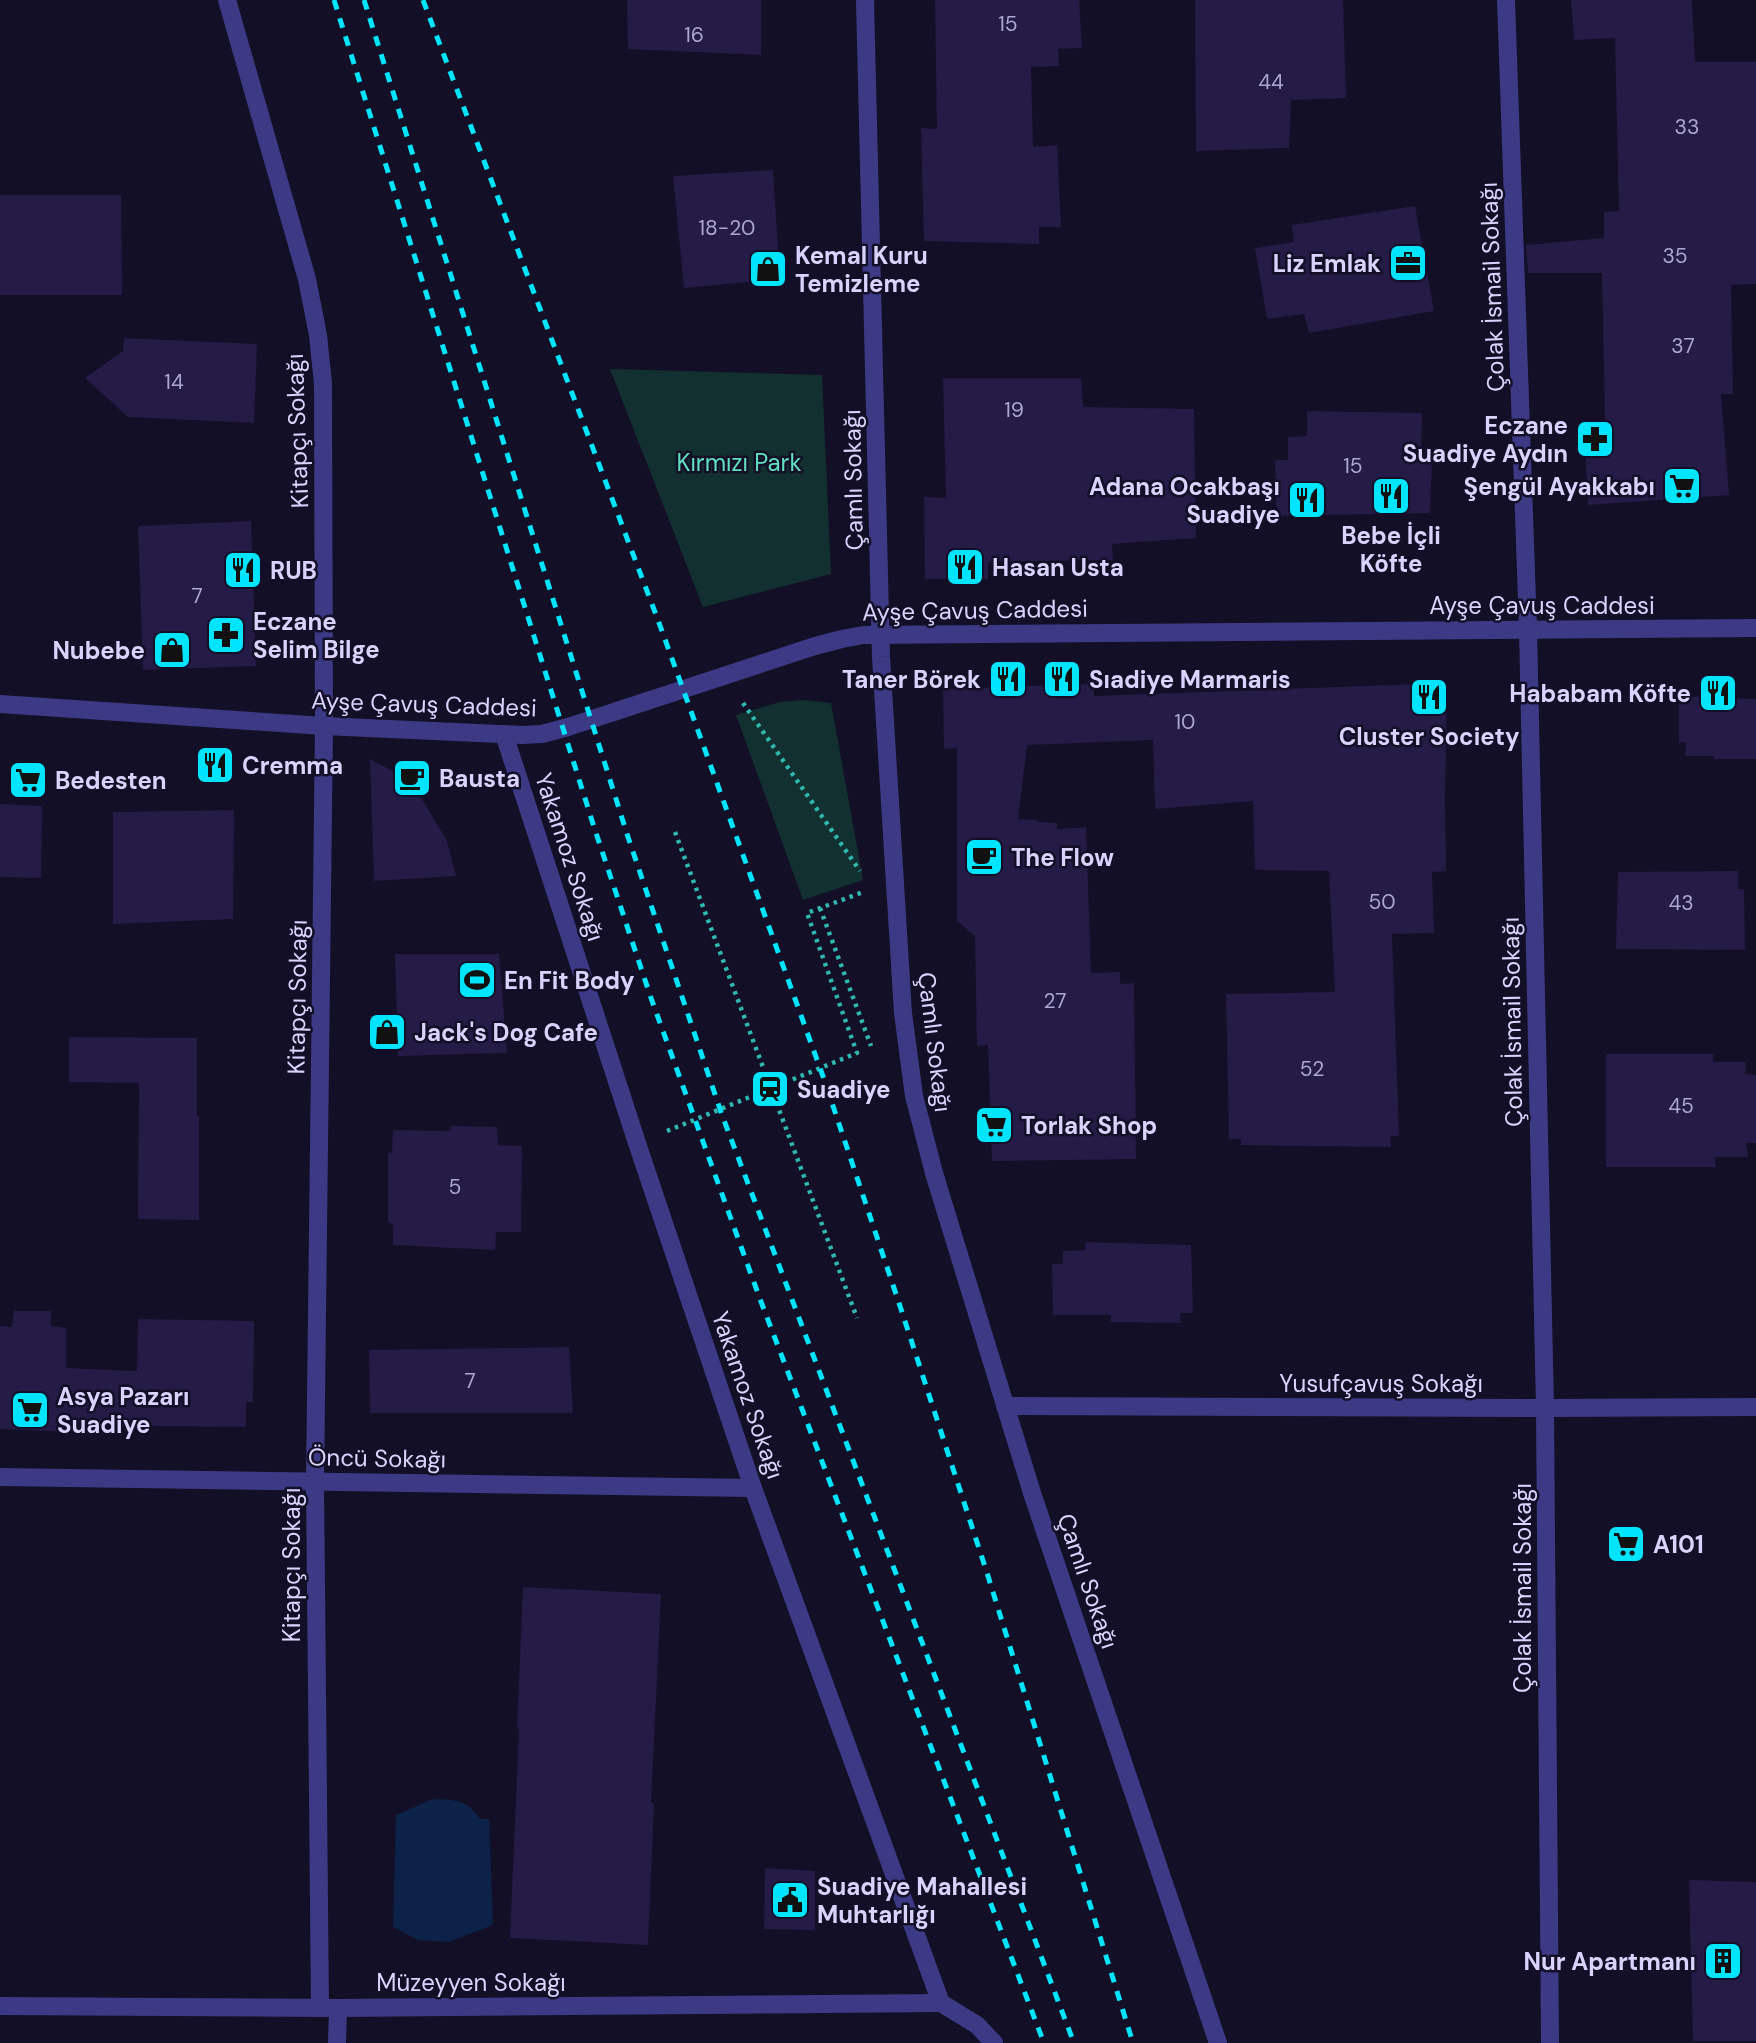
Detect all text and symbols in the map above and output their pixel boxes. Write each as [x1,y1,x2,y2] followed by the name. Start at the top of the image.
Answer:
[998,10,1018,38] house number: 15
[684,21,704,49] house number: 16
[1258,68,1284,96] house number: 44
[1675,113,1699,141] house number: 33
[1473,182,1511,392] street label: Çolak İsmail Sokağı
[699,214,755,242] house number: 18-20
[795,240,928,299] place label: Kemal Kuru Temizleme
[1387,242,1429,284] office icon: Liz Emlak
[1662,242,1688,270] house number: 35
[747,248,789,290] shop icon: Kemal Kuru Temizleme
[1273,248,1381,279] place label: Liz Emlak
[1671,332,1695,360] house number: 37
[279,353,315,509] street label: Kitapçı Sokağı
[164,368,184,396] house number: 14
[1004,396,1024,424] house number: 19
[836,409,870,551] street label: Çamlı Sokağı
[1403,410,1568,469] place label: Eczane Suadiye Aydın
[1574,418,1616,460] pharmacy icon: Eczane Suadiye Aydın
[676,447,802,478] park label: Kırmızı Park
[1343,452,1363,480] house number: 15
[1661,465,1703,507] supermarket icon: Şengül Ayakkabı
[1089,471,1280,530] place label: Adana Ocakbaşı Suadiye
[1463,471,1655,502] place label: Şengül Ayakkabı
[1370,475,1412,517] restaurant icon: Bebe İçli Köfte
[1286,479,1328,521] restaurant icon: Adana Ocakbaşı Suadiye
[1341,520,1441,579] place label: Bebe İçli Köfte
[944,546,986,588] restaurant icon: Hasan Usta
[222,549,264,591] restaurant icon: RUB
[992,552,1124,583] place label: Hasan Usta
[270,555,317,586] place label: RUB
[191,582,203,610] house number: 7
[1429,590,1655,621] street label: Ayşe Çavuş Caddesi
[862,593,1088,627] street label: Ayşe Çavuş Caddesi
[253,606,380,665] place label: Eczane Selim Bilge
[205,614,247,656] pharmacy icon: Eczane Selim Bilge
[151,629,193,671] shop icon: Nubebe
[52,635,145,666] place label: Nubebe
[987,658,1029,700] restaurant icon: Taner Börek
[1041,658,1083,700] restaurant icon: Sıadiye Marmaris
[842,664,981,695] place label: Taner Börek
[1089,664,1291,695] place label: Sıadiye Marmaris
[1697,672,1739,714] restaurant icon: Hababam Köfte
[1408,676,1450,718] restaurant icon: Cluster Society
[1509,678,1691,709] place label: Hababam Köfte
[311,685,537,723] street label: Ayşe Çavuş Caddesi
[1175,708,1195,736] house number: 10
[1339,721,1520,752] place label: Cluster Society
[194,744,236,786] restaurant icon: Cremma
[242,750,343,781] place label: Cremma
[391,757,433,799] cafe icon: Bausta
[7,759,49,801] supermarket icon: Bedesten
[439,763,520,794] place label: Bausta
[55,765,167,796] place label: Bedesten
[528,769,612,945] street label: Yakamoz Sokağı
[963,836,1005,878] cafe icon: The Flow
[1011,842,1114,873] place label: The Flow
[1368,888,1396,916] house number: 50
[1668,889,1694,917] house number: 43
[1495,917,1529,1127] street label: Çolak İsmail Sokağı
[280,919,314,1075] street label: Kitapçı Sokağı
[456,959,498,1001] sports icon: En Fit Body
[504,965,635,996] place label: En Fit Body
[911,970,959,1114] street label: Çamlı Sokağı
[1044,987,1066,1015] house number: 27
[366,1011,408,1053] shop icon: Jack's Dog Cafe
[414,1017,598,1048] place label: Jack's Dog Cafe
[1300,1055,1324,1083] house number: 52
[749,1068,791,1110] station icon: Suadiye
[797,1074,891,1105] place label: Suadiye
[1668,1092,1694,1120] house number: 45
[973,1104,1015,1146] supermarket icon: Torlak Shop
[1021,1110,1157,1141] place label: Torlak Shop
[449,1173,461,1201] house number: 5
[705,1307,791,1483] street label: Yakamoz Sokağı
[464,1367,476,1395] house number: 7
[1279,1368,1483,1399] street label: Yusufçavuş Sokağı
[57,1381,189,1440] place label: Asya Pazarı Suadiye
[9,1389,51,1431] supermarket icon: Asya Pazarı Suadiye
[308,1441,446,1475] street label: Öncü Sokağı
[1507,1483,1538,1693] street label: Çolak İsmail Sokağı
[276,1488,307,1642] street label: Kitapçı Sokağı
[1050,1509,1126,1653] street label: Çamlı Sokağı
[1605,1523,1647,1565] supermarket icon: A101
[1653,1529,1704,1560] place label: A101
[817,1871,1027,1930] place label: Suadiye Mahallesi Muhtarlığı
[769,1879,811,1921] public building icon: Suadiye Mahallesi Muhtarlığı
[1702,1940,1744,1982] building icon: Nur Apartmanı
[1523,1946,1696,1977] place label: Nur Apartmanı
[376,1967,566,1998] street label: Müzeyyen Sokağı

